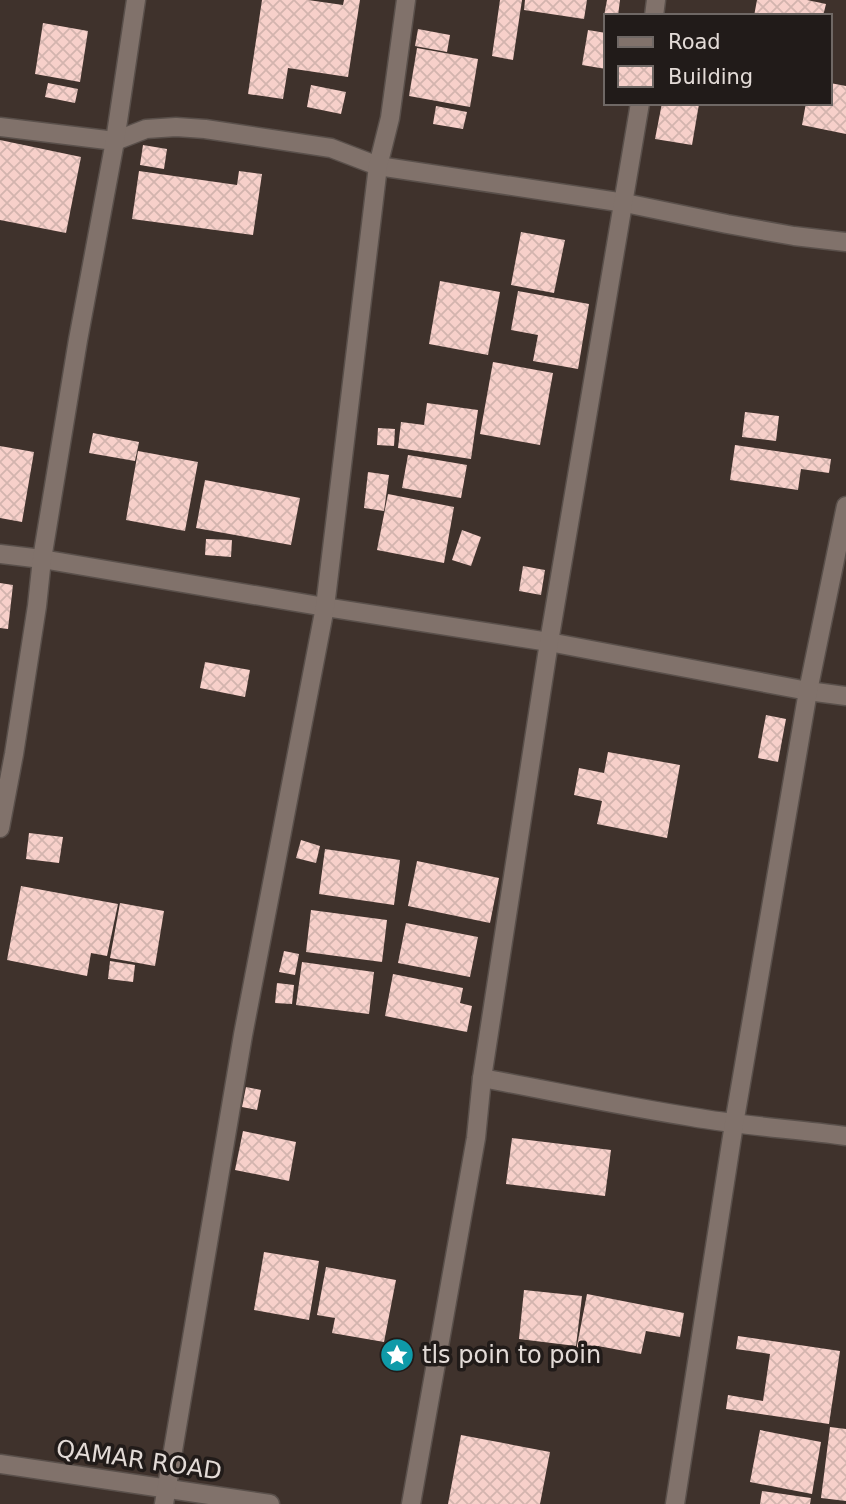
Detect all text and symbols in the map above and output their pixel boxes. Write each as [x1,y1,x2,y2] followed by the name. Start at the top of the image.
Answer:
[604,14,832,105] legend
[668,30,721,54] text: Road
[668,65,753,89] text: Building
[378,1336,416,1374] place icon: tls poin to poin
[422,1341,601,1369] place label: tls poin to poin
[54,1435,224,1485] street label: QAMAR ROAD

